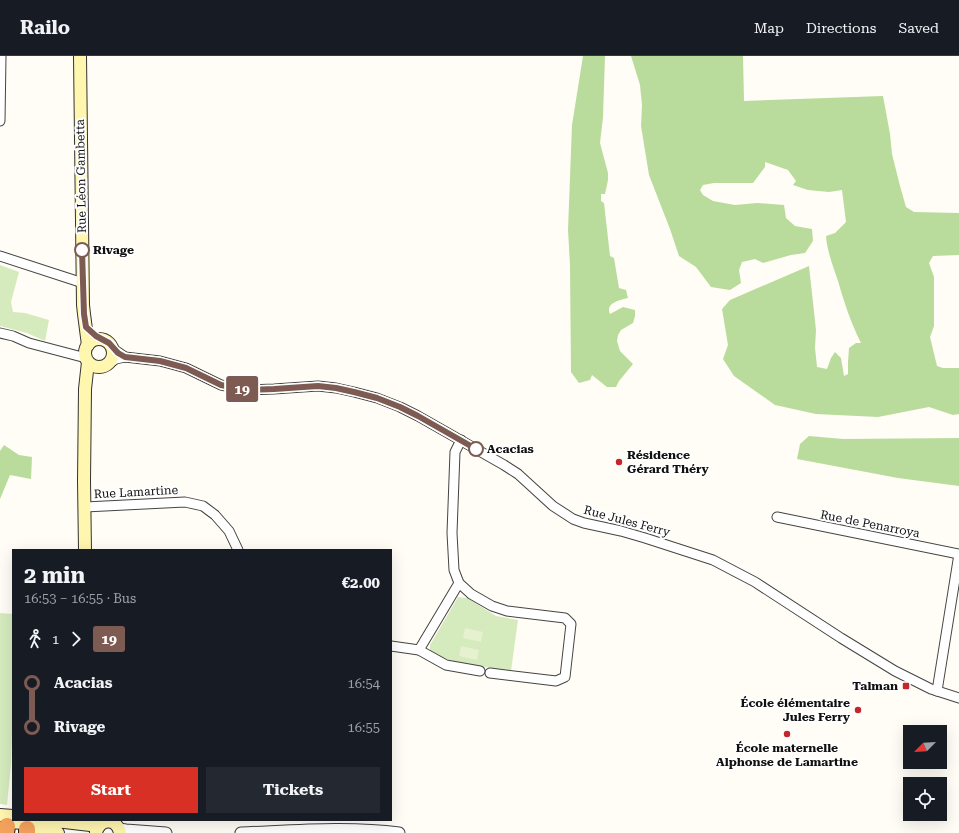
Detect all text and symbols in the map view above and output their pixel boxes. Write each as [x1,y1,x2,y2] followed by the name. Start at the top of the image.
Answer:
[20,16,70,39] text: Railo
[754,20,784,36] text: Map
[806,20,876,36] text: Directions
[898,20,939,36] text: Saved
[73,118,89,233] street label: Rue Léon Gambetta
[74,242,90,258] marker: Rivage
[93,243,134,257] place label: Rivage
[224,376,260,402] line badge: 19
[234,381,250,397] text: 19
[468,441,484,457] marker: Acacias
[487,442,534,456] place label: Acacias
[627,448,710,476] place label: Résidence Gérard Théry
[614,457,624,467] marker: Résidence Gérard Théry
[93,483,179,501] street label: Rue Lamartine
[582,503,673,539] street label: Rue Jules Ferry
[819,507,921,541] street label: Rue de Penarroya
[24,563,85,588] text: 2 min
[342,574,380,592] text: €2.00
[24,591,136,606] text: 16:53 – 16:55 · Bus
[24,628,46,650] icon: walk
[65,628,87,650] icon: forward
[101,631,117,647] text: 19
[52,632,59,647] text: 1
[54,674,112,692] text: Acacias
[348,676,380,691] text: 16:54
[852,679,898,693] place label: Talman
[901,681,911,691] marker: Talman
[741,696,851,724] place label: École élémentaire Jules Ferry
[853,705,863,715] marker: École élémentaire Jules Ferry
[54,718,105,736] text: Rivage
[348,720,380,735] text: 16:55
[903,725,947,769] north arrow
[903,725,947,821] map controls
[782,729,792,739] marker: École maternelle Alphonse de Lamartine
[716,741,858,769] place label: École maternelle Alphonse de Lamartine
[24,767,198,813] button: Start
[206,767,380,813] button: Tickets
[903,777,947,821] button: locate

